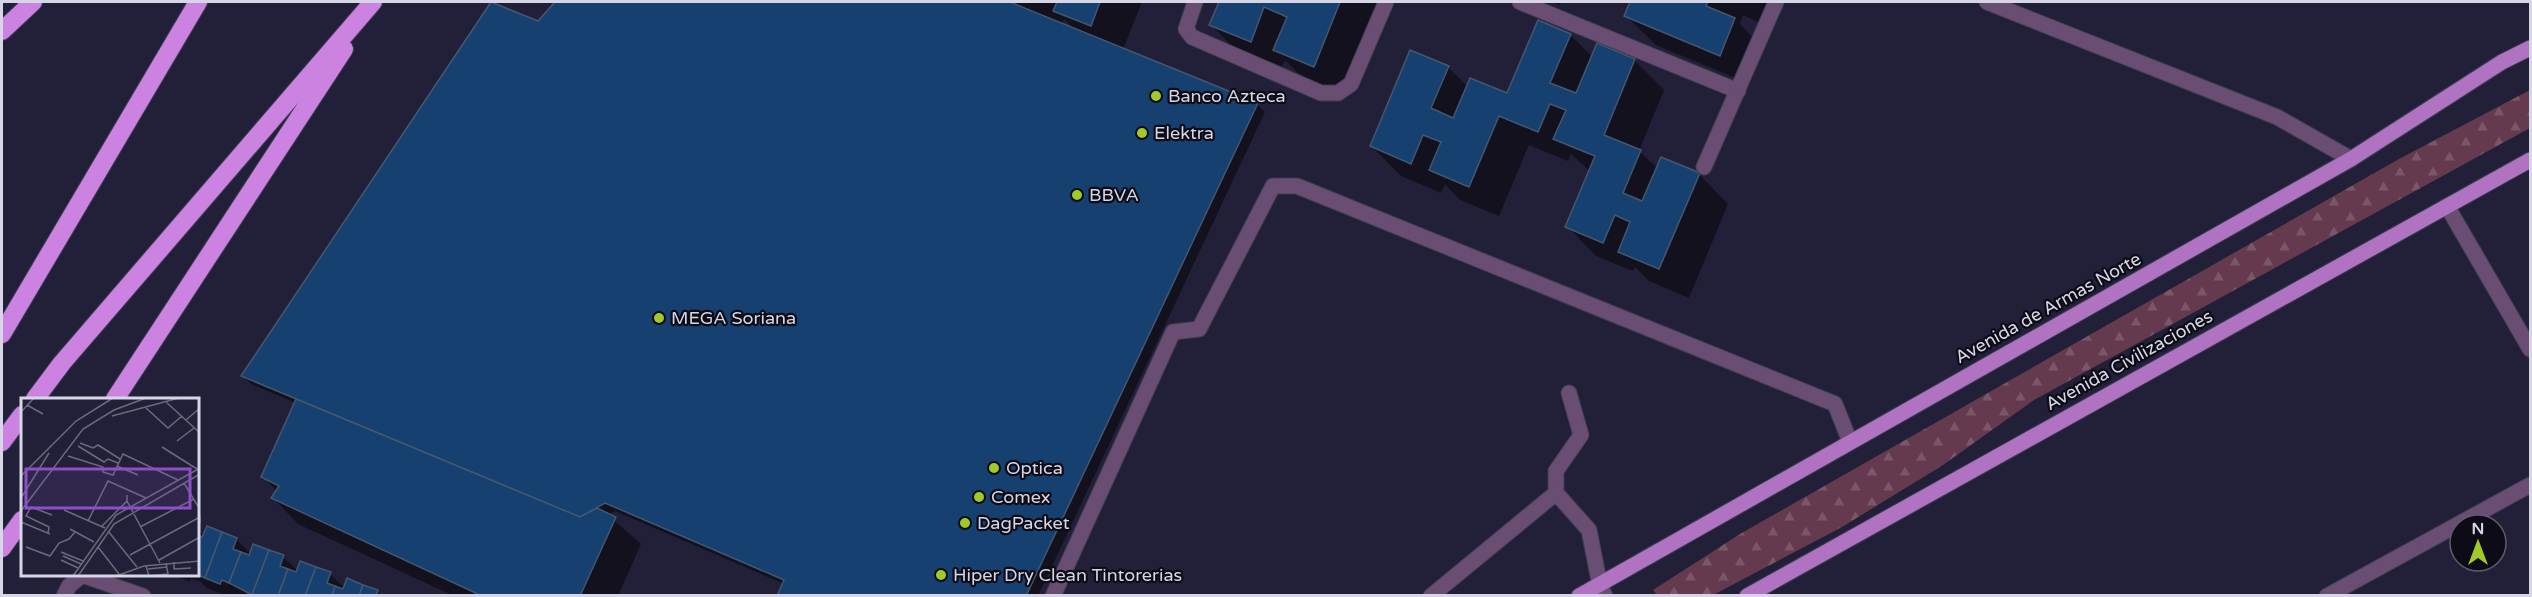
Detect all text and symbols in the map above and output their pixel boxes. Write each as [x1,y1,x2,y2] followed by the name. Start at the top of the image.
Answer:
[1168,85,1286,107] place label: Banco Azteca
[1149,89,1163,103] marker: Banco Azteca
[1154,122,1214,144] place label: Elektra
[1135,126,1149,140] marker: Elektra
[1089,184,1139,206] place label: BBVA
[1070,188,1084,202] marker: BBVA
[1951,248,2145,368] street label: Avenida de Armas Norte
[2042,305,2216,415] street label: Avenida Civilizaciones
[671,307,796,329] place label: MEGA Soriana
[652,311,666,325] marker: MEGA Soriana
[21,398,200,576] inset map
[1006,457,1063,479] place label: Optica
[987,461,1001,475] marker: Optica
[991,486,1051,508] place label: Comex
[972,490,986,504] marker: Comex
[977,512,1070,534] place label: DagPacket
[2448,513,2508,573] north arrow
[958,516,972,530] marker: DagPacket
[2472,519,2484,539] text: N
[953,564,1182,586] place label: Hiper Dry Clean Tintorerias
[934,568,948,582] marker: Hiper Dry Clean Tintorerias

